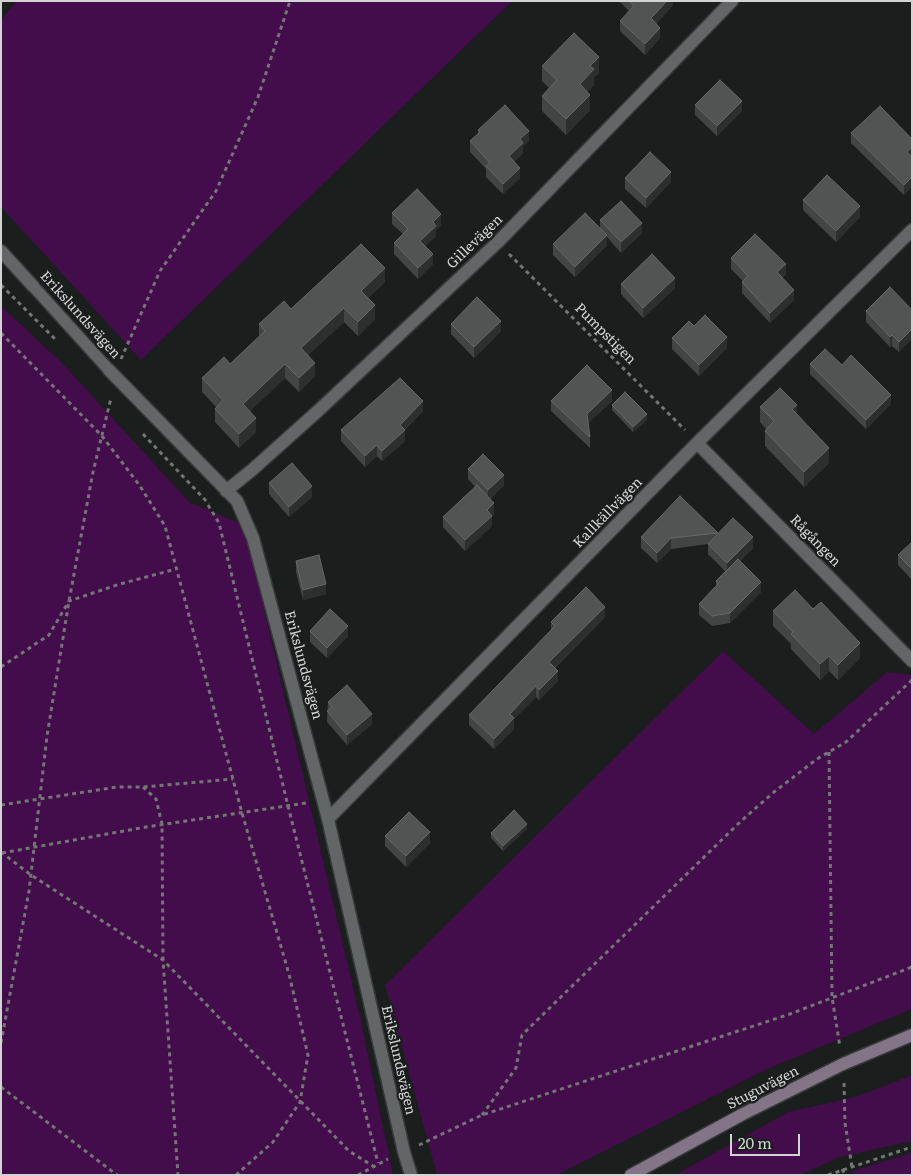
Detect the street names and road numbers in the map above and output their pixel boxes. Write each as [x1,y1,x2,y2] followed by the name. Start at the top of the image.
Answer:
[444,211,506,273] street label: Gillevägen
[36,268,124,362] street label: Erikslundsvägen
[571,300,639,368] street label: Pumpstigen
[570,474,646,552] street label: Kallkällvägen
[786,512,844,570] street label: Rågången
[280,609,326,721] street label: Erikslundsvägen
[377,1004,419,1116] street label: Erikslundsvägen
[724,1063,802,1113] street label: Stuguvägen

